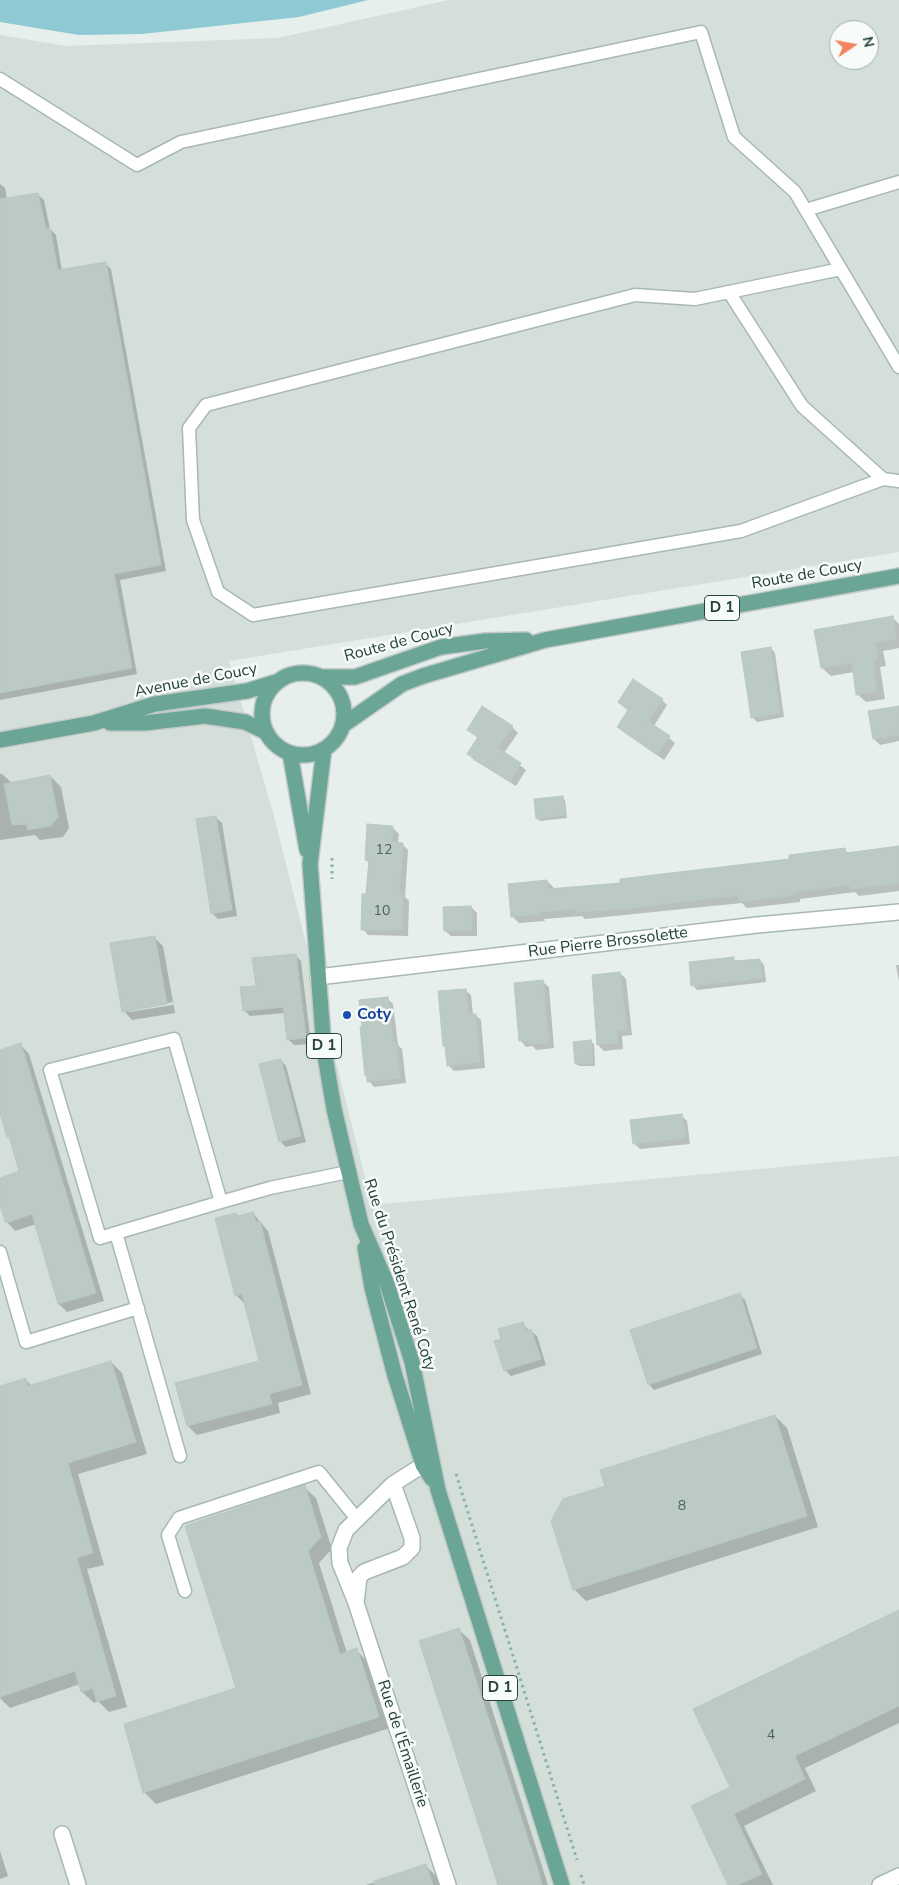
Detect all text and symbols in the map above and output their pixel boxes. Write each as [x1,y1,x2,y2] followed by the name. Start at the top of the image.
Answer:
[829,20,879,70] north arrow
[858,35,879,49] text: N
[750,556,864,594] street label: Route de Coucy
[704,596,740,620] road number: D 1
[342,619,456,667] street label: Route de Coucy
[133,660,259,702] street label: Avenue de Coucy
[376,843,392,859] house number: 12
[374,904,390,920] house number: 10
[527,924,689,962] street label: Rue Pierre Brossolette
[357,1005,391,1025] place label: Coty
[341,1009,353,1021] marker: Coty
[306,1034,342,1058] road number: D 1
[359,1177,439,1373] street label: Rue du Président René Coty
[678,1499,686,1515] house number: 8
[482,1676,518,1700] road number: D 1
[372,1678,432,1810] street label: Rue de l'Émaillerie
[767,1728,775,1744] house number: 4

